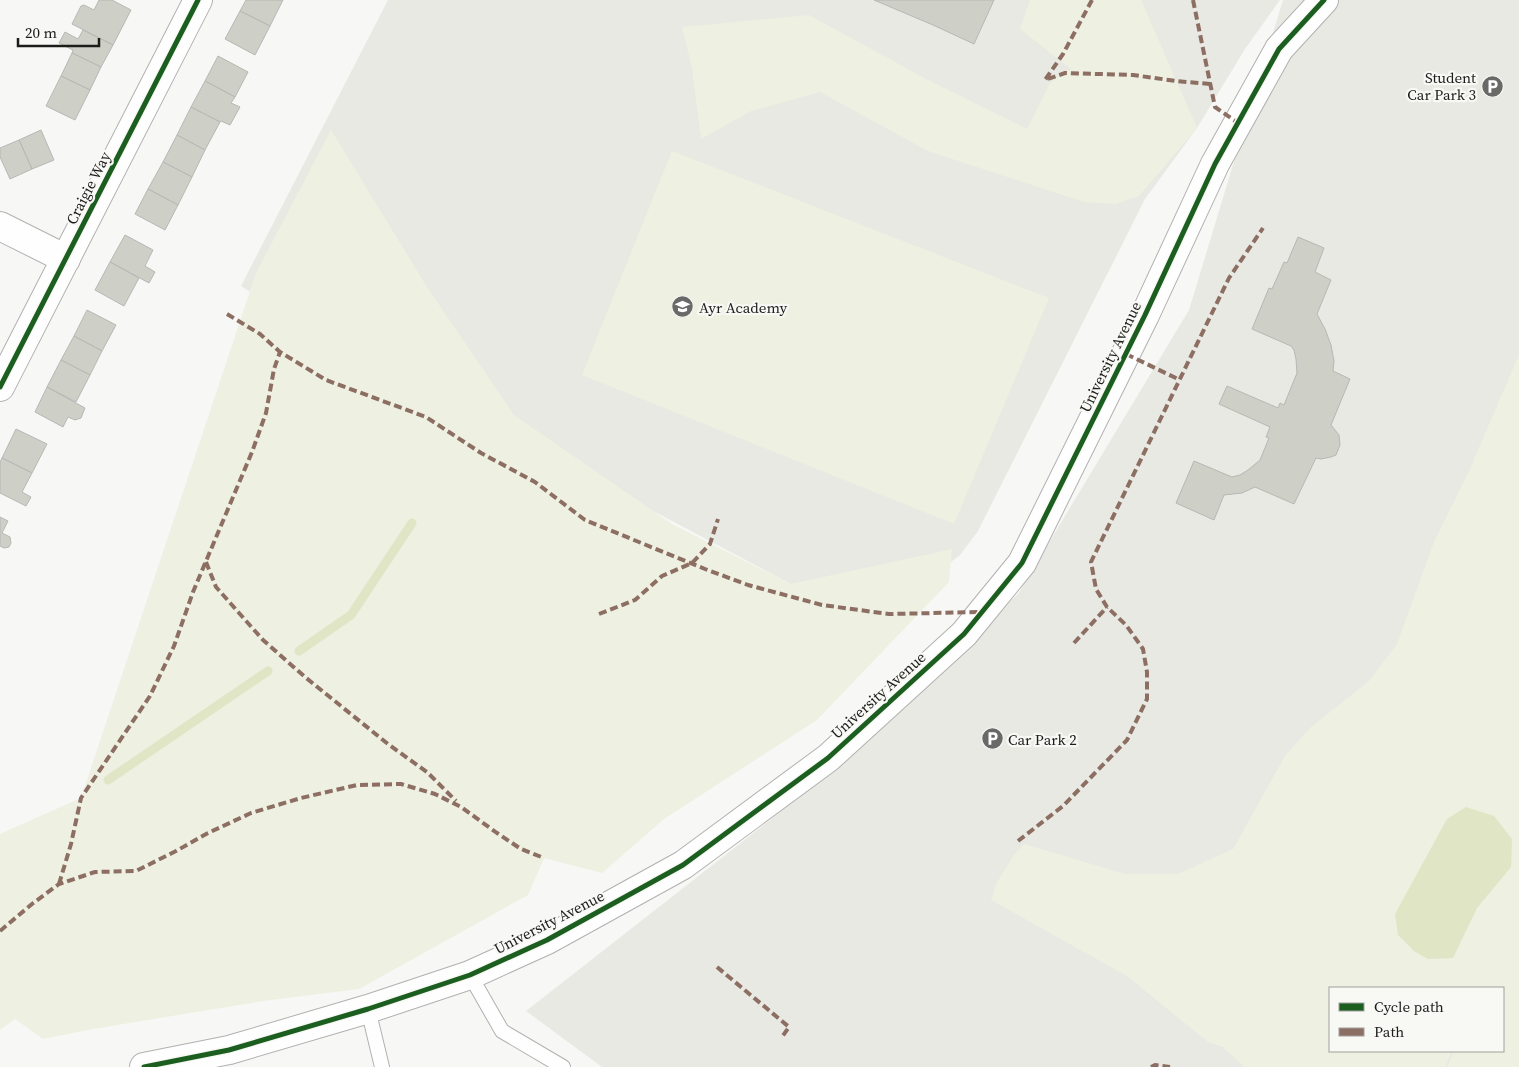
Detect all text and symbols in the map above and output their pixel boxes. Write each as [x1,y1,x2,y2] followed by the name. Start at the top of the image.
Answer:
[18,15,99,47] scale bar
[25,22,57,43] text: 20 m
[1407,67,1476,105] place label: Student Car Park 3
[1480,74,1504,98] parking icon: Student Car Park 3
[61,148,115,228] street label: Craigie Way
[671,295,695,319] school or university icon: Ayr Academy
[699,297,788,318] place label: Ayr Academy
[1074,298,1146,416] street label: University Avenue
[826,646,930,743] street label: University Avenue
[980,727,1004,751] parking icon: Car Park 2
[1008,729,1077,750] place label: Car Park 2
[490,885,608,959] street label: University Avenue
[1329,987,1504,1052] legend
[1374,996,1444,1017] text: Cycle path
[1374,1021,1404,1042] text: Path

